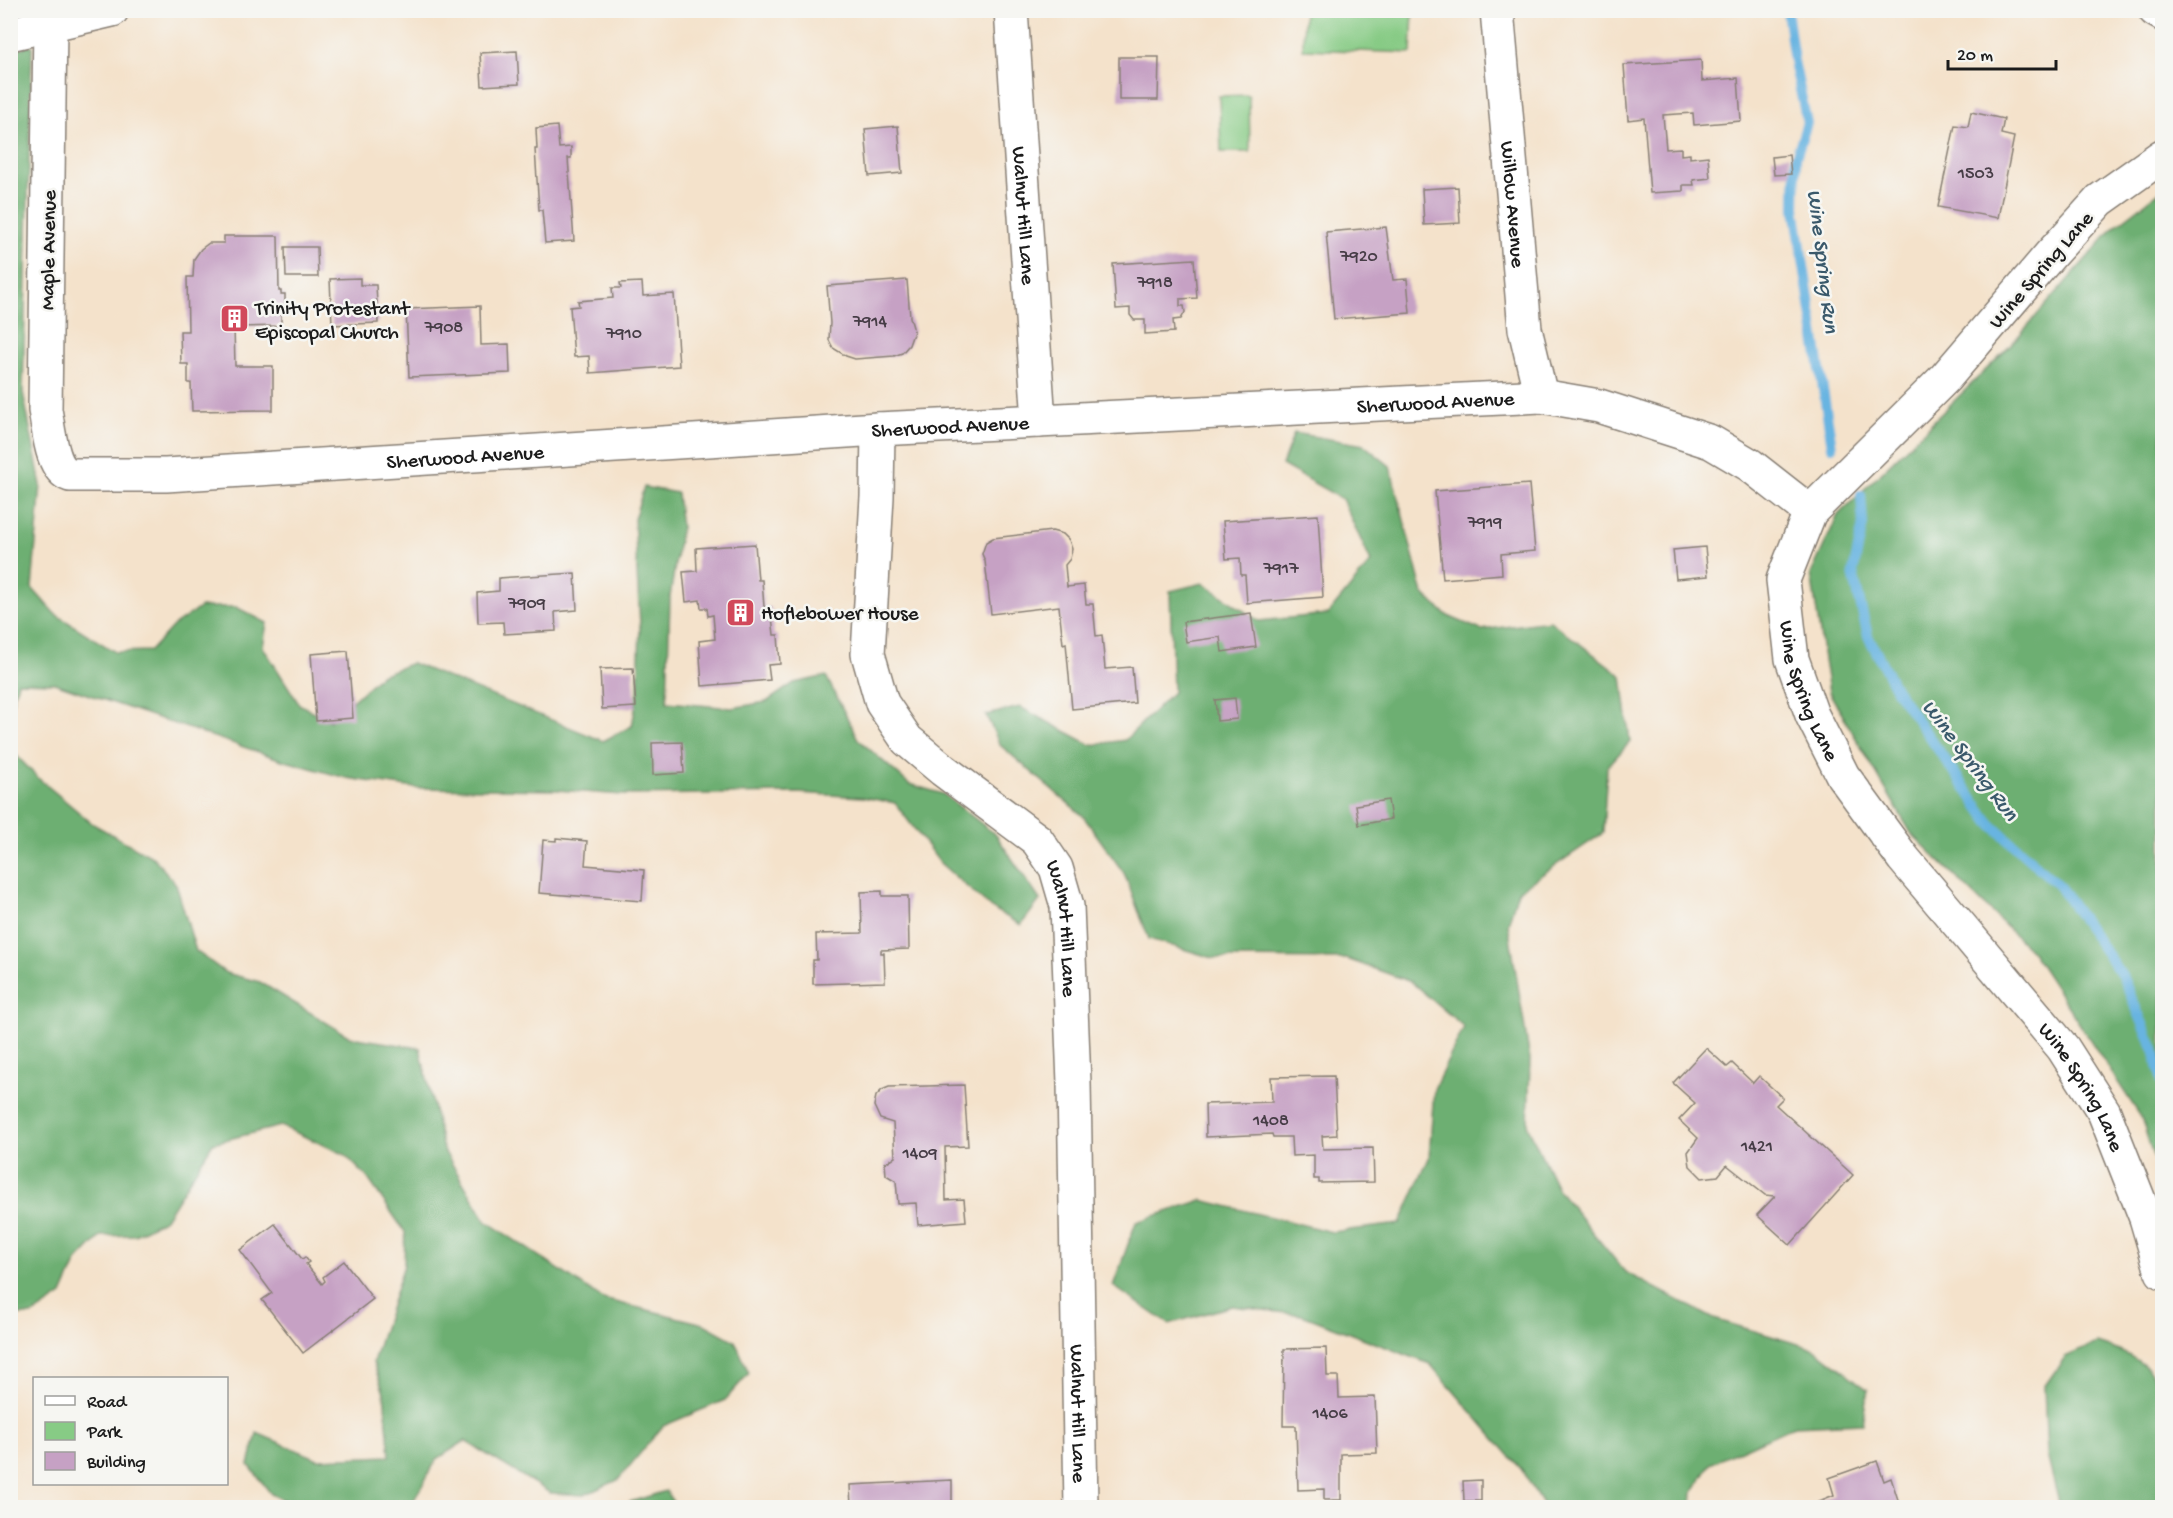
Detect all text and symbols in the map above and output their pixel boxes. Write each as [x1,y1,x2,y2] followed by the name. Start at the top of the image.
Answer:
[1948,33,2056,71] scale bar
[1957,46,1993,67] text: 20 m
[1493,140,1529,270] street label: Willow Avenue
[1004,146,1039,287] street label: Walnut Hill Lane
[1957,164,1994,185] house number: 1503
[1799,188,1843,335] water label: Wine Spring Run
[37,189,64,310] street label: Maple Avenue
[1985,207,2101,335] street label: Wine Spring Lane
[1339,247,1378,268] house number: 7920
[1136,273,1173,294] house number: 7918
[254,298,412,347] place label: Trinity Protestant Episcopal Church
[218,303,250,335] building icon: Trinity Protestant Episcopal Church
[852,312,888,333] house number: 7914
[424,318,463,339] house number: 7908
[605,324,642,345] house number: 7910
[1356,388,1516,421] street label: Sherwood Avenue
[871,412,1031,445] street label: Sherwood Avenue
[386,442,546,477] street label: Sherwood Avenue
[1467,513,1502,534] house number: 7919
[1262,559,1299,580] house number: 7917
[507,594,546,615] house number: 7909
[724,596,756,628] building icon: Hoflebower House
[761,603,920,628] place label: Hoflebower House
[1772,620,1843,767] street label: Wine Spring Lane
[1915,696,2023,827] water label: Wine Spring Run
[1038,858,1080,999] street label: Walnut Hill Lane
[2031,1019,2128,1157] street label: Wine Spring Lane
[1252,1111,1289,1132] house number: 1408
[1740,1137,1773,1158] house number: 1421
[901,1144,938,1165] house number: 1409
[1062,1344,1090,1484] street label: Walnut Hill Lane
[33,1377,228,1485] legend
[87,1393,128,1414] text: Road
[1311,1404,1348,1425] house number: 1406
[86,1423,123,1444] text: Park
[86,1453,146,1474] text: Building

